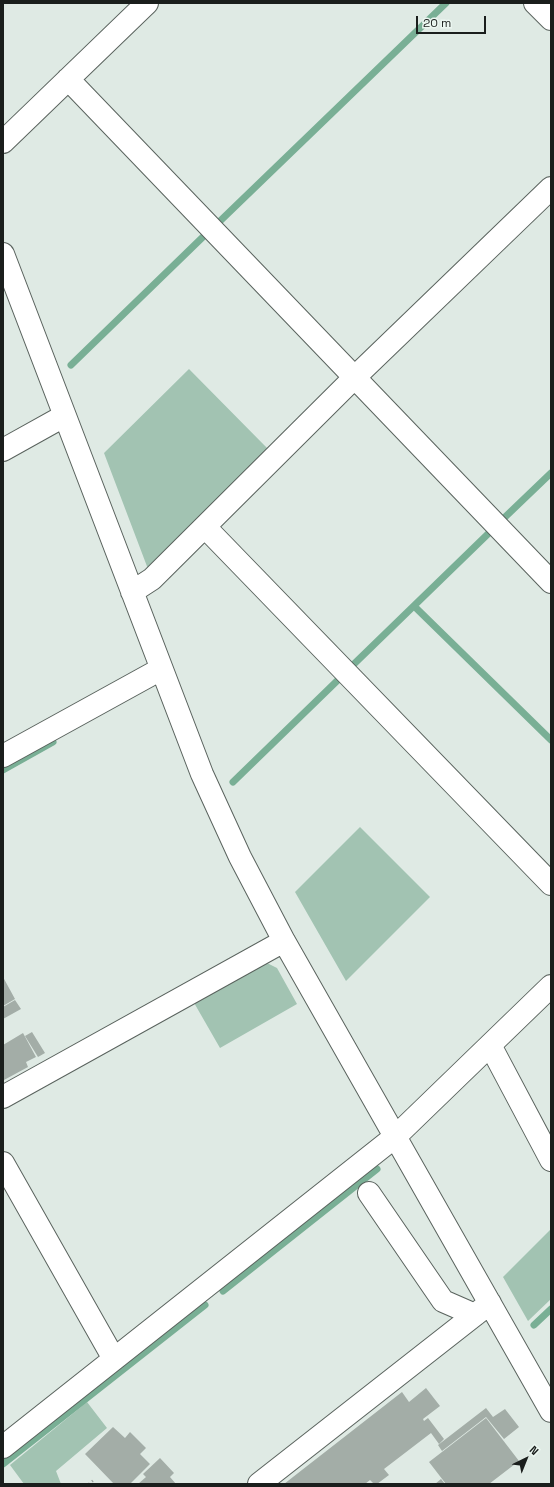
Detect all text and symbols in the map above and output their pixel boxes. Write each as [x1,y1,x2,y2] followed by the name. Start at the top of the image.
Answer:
[418,8,488,34] scale bar
[423,15,451,31] text: 20 m
[506,1439,546,1479] north arrow
[527,1443,542,1458] text: N

